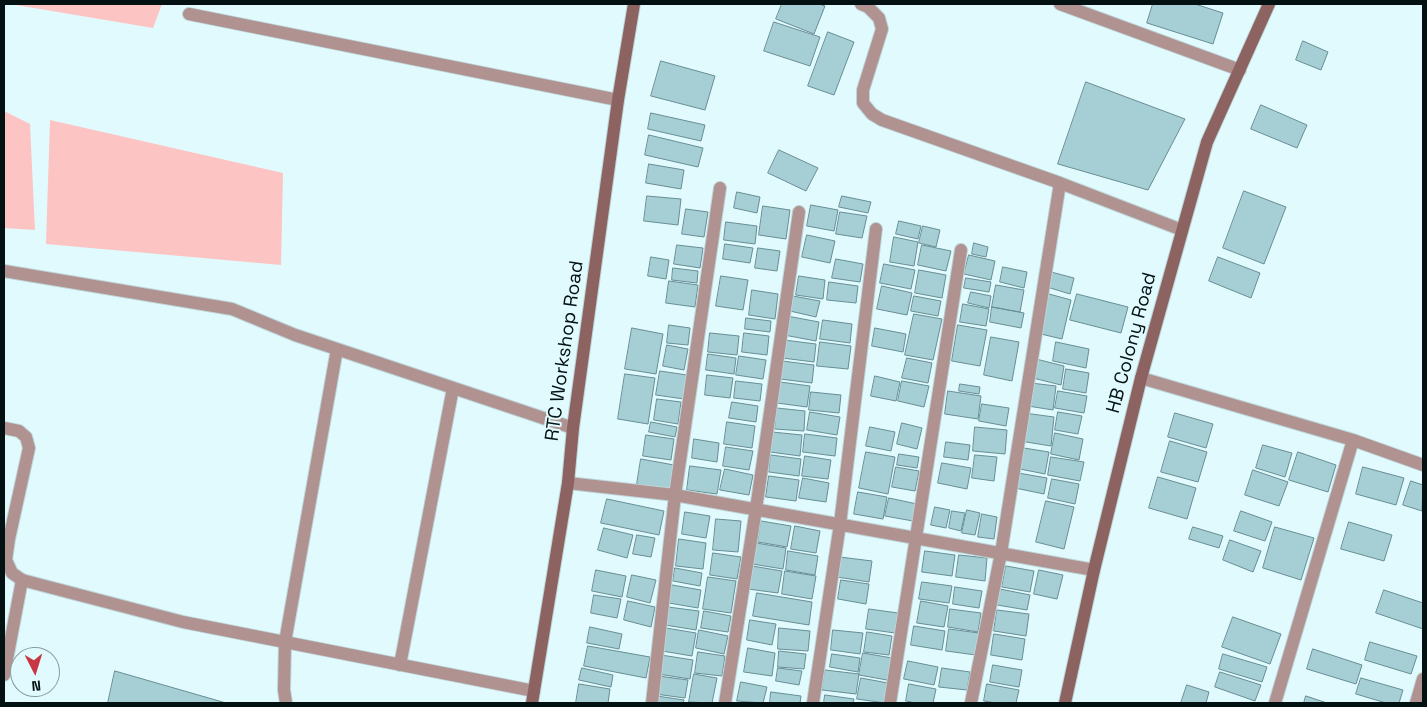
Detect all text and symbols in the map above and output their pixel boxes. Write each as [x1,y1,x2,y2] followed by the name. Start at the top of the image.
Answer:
[541,259,589,443] street label: RTC Workshop Road
[1102,270,1162,416] street label: HB Colony Road
[10,647,60,697] north arrow
[31,677,42,695] text: N

